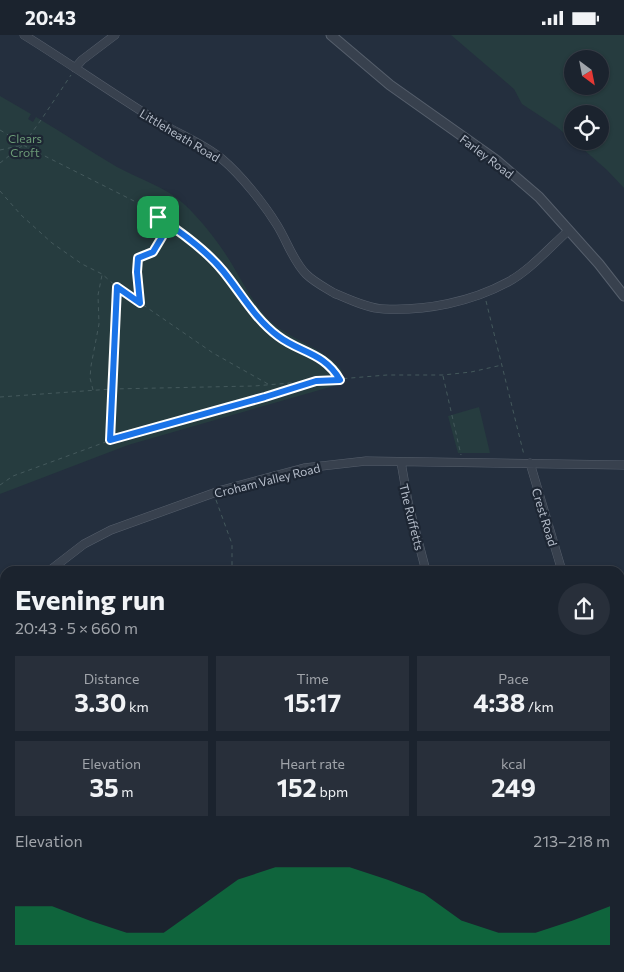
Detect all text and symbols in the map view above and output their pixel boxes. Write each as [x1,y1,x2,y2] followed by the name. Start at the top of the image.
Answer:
[25,6,76,29] text: 20:43
[564,50,609,95] north arrow
[564,50,609,150] map controls
[564,105,609,150] button: locate
[137,106,223,164] street label: Littleheath Road
[8,131,42,159] park label: Clears Croft
[457,131,517,181] street label: Farley Road
[137,196,179,238] pin
[144,203,172,231] icon: arrive
[213,460,321,500] street label: Croham Valley Road
[397,482,427,552] street label: The Ruffetts
[530,486,560,548] street label: Crest Road
[15,582,165,616] text: Evening run
[558,583,610,635] button: share
[15,618,138,637] text: 20:43 · 5 × 660 m
[84,670,139,687] text: Distance
[296,670,329,687] text: Time
[498,670,529,687] text: Pace
[74,687,126,717] text: 3.30
[284,687,341,717] text: 15:17
[473,687,525,717] text: 4:38
[126,698,149,715] text: km
[525,698,554,715] text: /km
[82,755,141,772] text: Elevation
[280,755,345,772] text: Heart rate
[501,755,526,772] text: kcal
[89,772,119,802] text: 35
[277,772,317,802] text: 152
[491,772,536,802] text: 249
[119,783,134,800] text: m
[317,783,348,800] text: bpm
[15,831,83,850] text: Elevation
[533,831,610,850] text: 213–218 m

